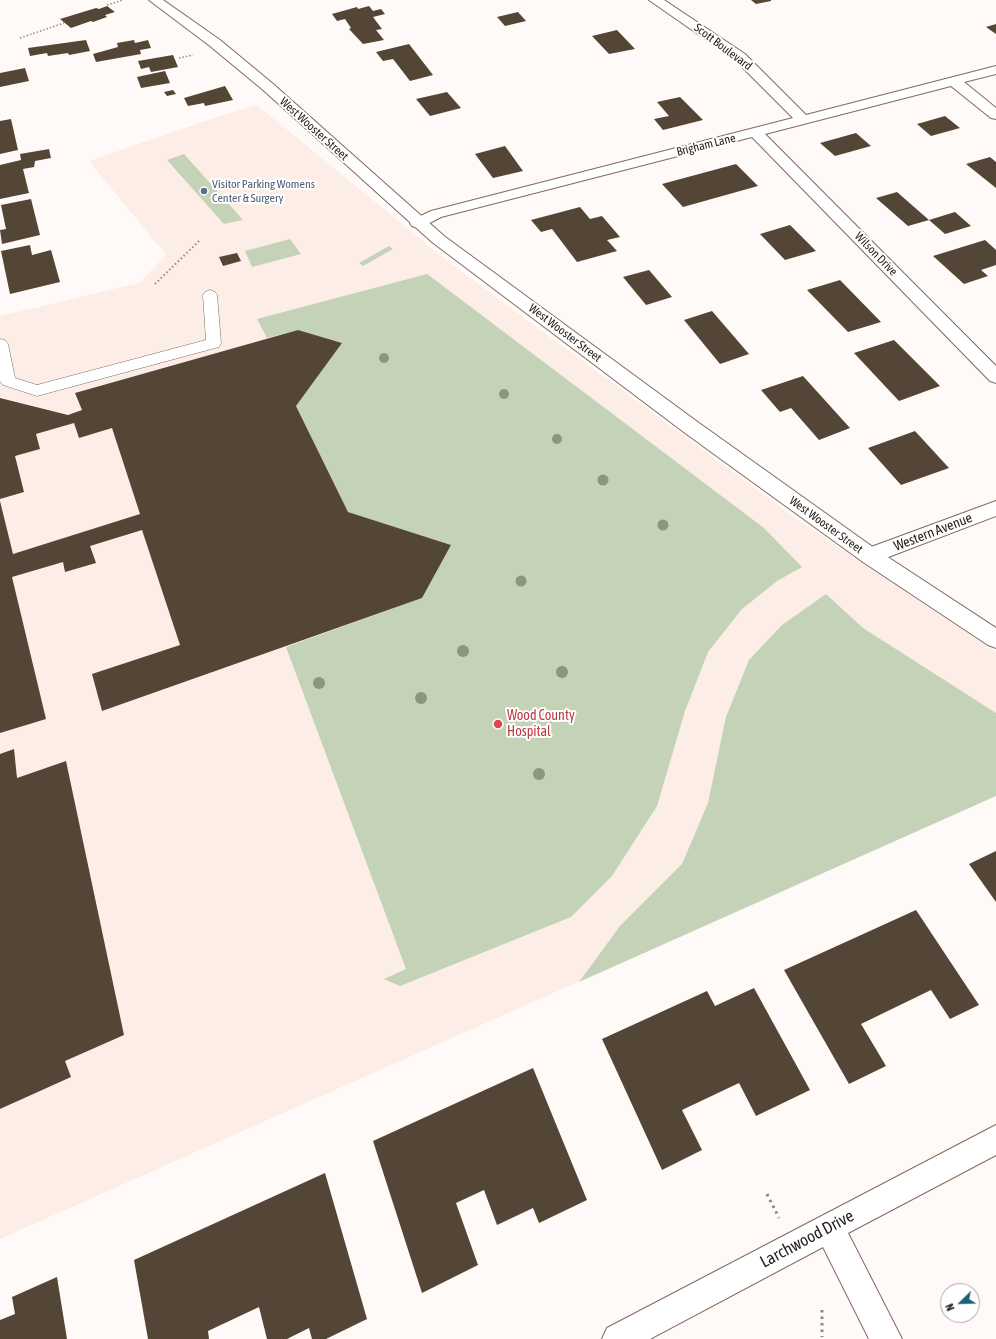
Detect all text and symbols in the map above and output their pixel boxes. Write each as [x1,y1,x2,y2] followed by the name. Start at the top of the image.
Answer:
[691,21,755,73] street label: Scott Boulevard
[277,94,351,164] street label: West Wooster Street
[675,131,737,159] street label: Brigham Lane
[212,177,315,205] place label: Visitor Parking Womens Center & Surgery
[199,186,209,196] marker: Visitor Parking Womens Center & Surgery
[852,229,900,279] street label: Wilson Drive
[526,301,604,365] street label: West Wooster Street
[786,494,866,556] street label: West Wooster Street
[891,509,975,555] street label: Western Avenue
[507,708,575,740] place label: Wood County Hospital
[492,718,504,730] marker: Wood County Hospital
[757,1206,857,1272] street label: Larchwood Drive
[940,1283,980,1323] north arrow
[943,1302,957,1313] text: N

